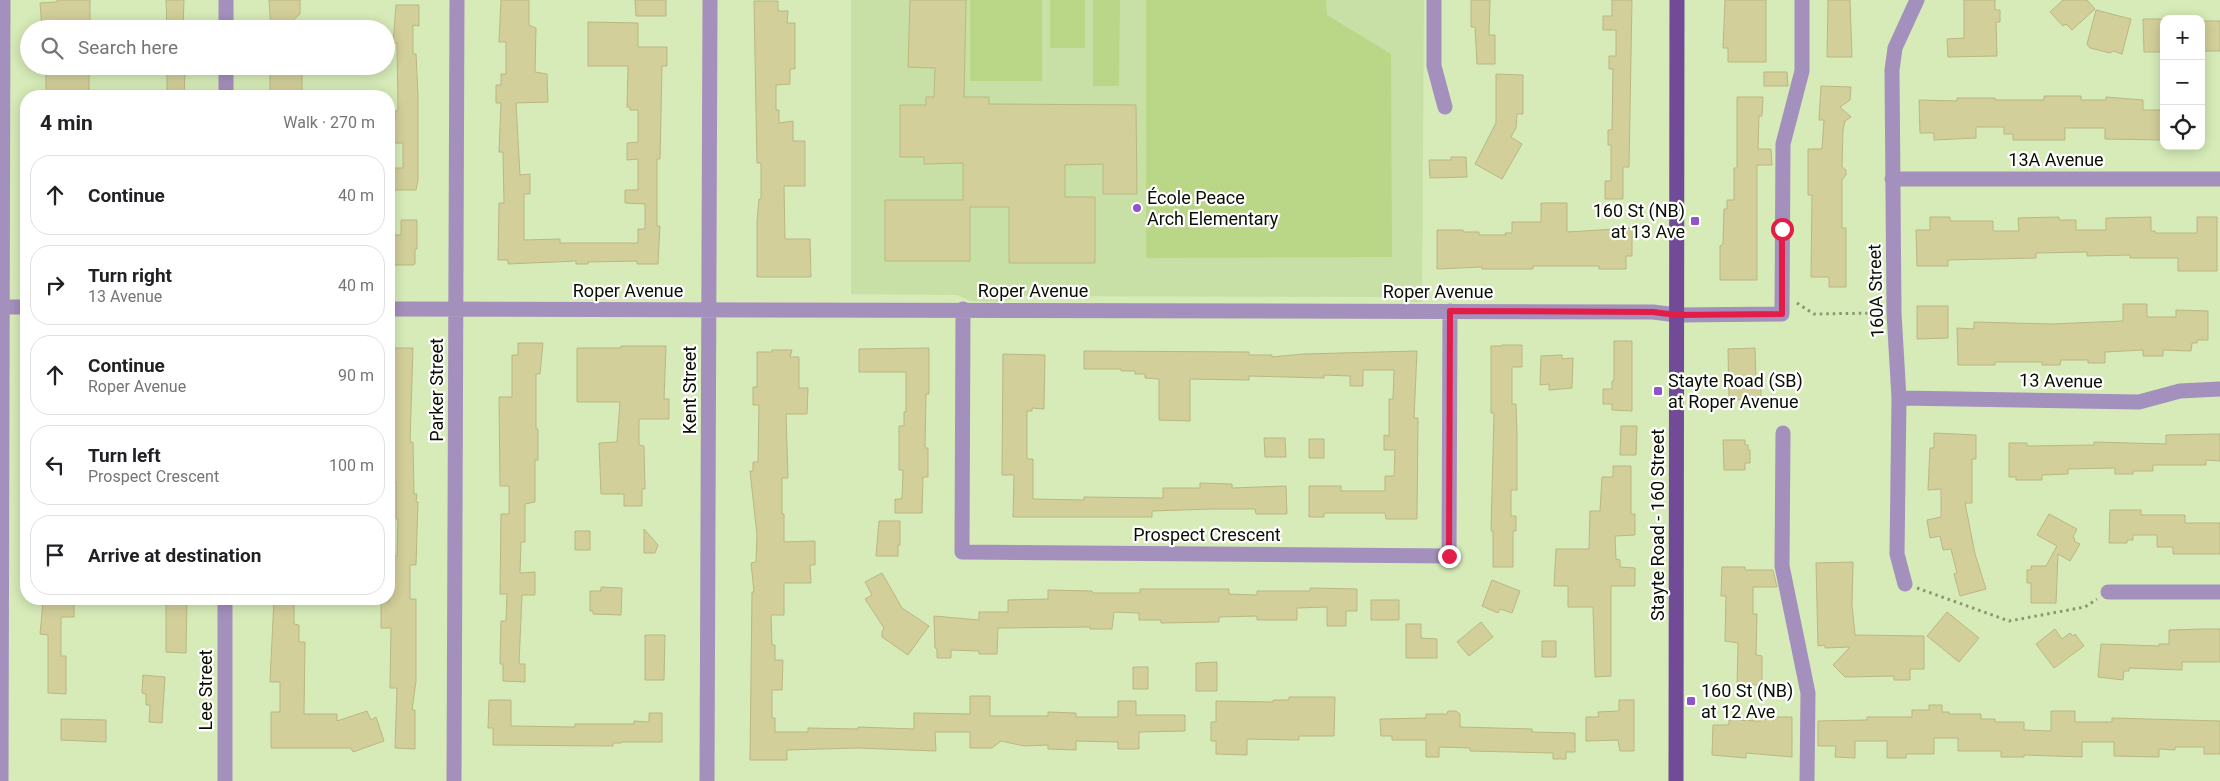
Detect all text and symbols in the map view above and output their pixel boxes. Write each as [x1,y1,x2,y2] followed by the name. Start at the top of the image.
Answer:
[2160,15,2205,150] map controls
[2160,15,2205,60] button: +
[20,20,395,75] search box
[38,34,66,62] icon: search
[78,36,178,59] text: Search here
[2160,60,2205,105] button: −
[2160,105,2205,150] button: locate
[40,111,93,135] text: 4 min
[283,113,375,132] text: Walk · 270 m
[2008,149,2104,170] street label: 13A Avenue
[41,181,69,209] icon: ahead
[88,184,165,207] text: Continue
[338,186,374,205] text: 40 m
[1147,187,1279,229] place label: École Peace Arch Elementary
[1593,200,1685,242] place label: 160 St (NB) at 13 Ave
[1131,202,1143,214] marker: École Peace Arch Elementary
[1689,215,1701,227] marker: 160 St (NB) at 13 Ave
[1771,218,1794,241] route start
[1863,244,1888,338] street label: 160A Street
[88,264,172,287] text: Turn right
[41,271,69,299] icon: right
[338,276,374,295] text: 40 m
[573,280,683,301] street label: Roper Avenue
[978,280,1088,301] street label: Roper Avenue
[1383,281,1493,302] street label: Roper Avenue
[88,287,162,306] text: 13 Avenue
[426,338,447,442] street label: Parker Street
[679,346,700,434] street label: Kent Street
[88,354,165,377] text: Continue
[41,361,69,389] icon: ahead
[338,366,374,385] text: 90 m
[2019,369,2103,392] street label: 13 Avenue
[1668,370,1803,412] place label: Stayte Road (SB) at Roper Avenue
[88,377,186,396] text: Roper Avenue
[1652,385,1664,397] marker: Stayte Road (SB) at Roper Avenue
[1647,429,1668,621] street label: Stayte Road - 160 Street
[88,444,161,467] text: Turn left
[41,451,69,479] icon: left
[329,456,374,475] text: 100 m
[88,467,219,486] text: Prospect Crescent
[1133,524,1281,545] street label: Prospect Crescent
[41,541,69,569] icon: arrive
[88,544,261,567] text: Arrive at destination
[1438,545,1461,568] route end
[195,650,216,730] street label: Lee Street
[1701,680,1793,722] place label: 160 St (NB) at 12 Ave
[1685,695,1697,707] marker: 160 St (NB) at 12 Ave

